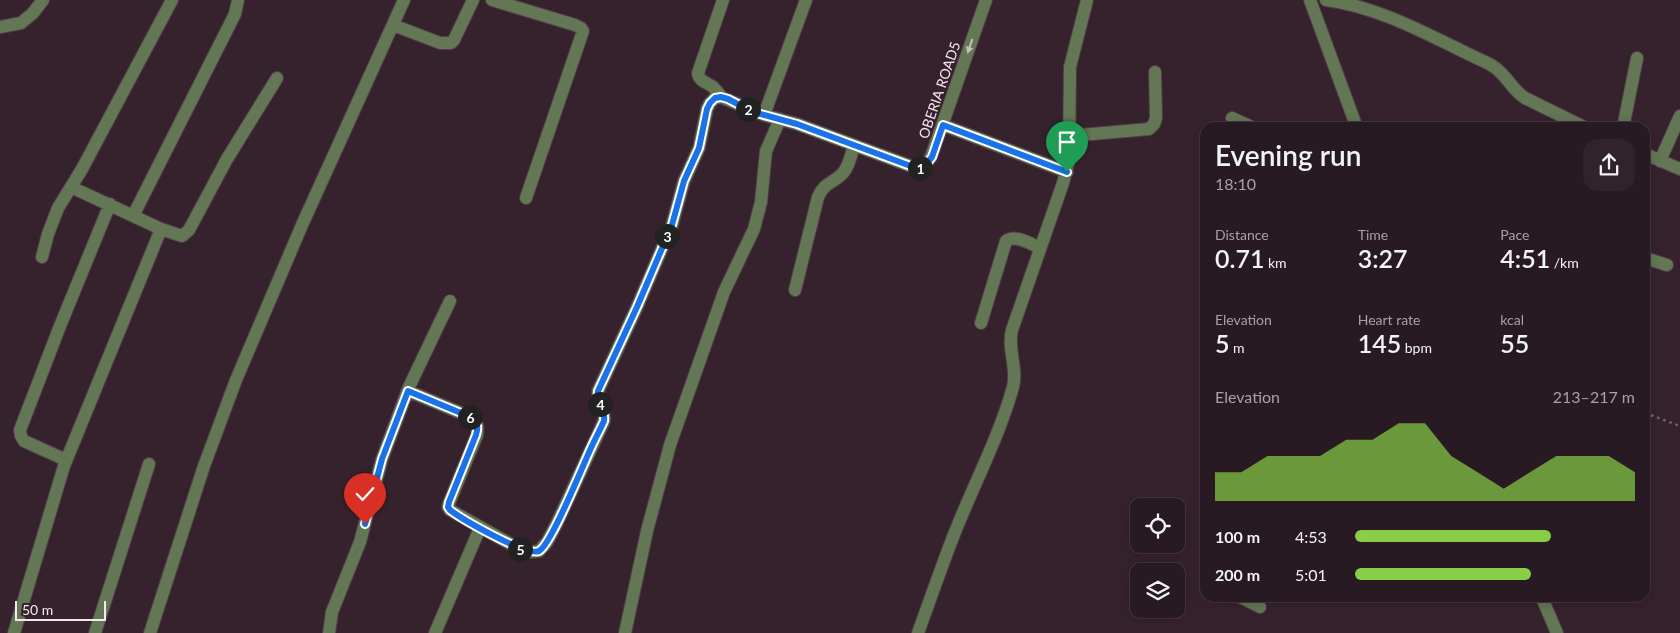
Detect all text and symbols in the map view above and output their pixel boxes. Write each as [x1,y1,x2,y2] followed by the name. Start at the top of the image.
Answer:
[914,39,964,141] street label: OBERIA ROAD5
[966,39,974,54] one-way arrow
[736,96,760,122] pin: 2
[744,101,753,118] text: 2
[1046,121,1088,172] pin
[1053,128,1081,156] icon: arrive
[1215,138,1361,172] text: Evening run
[1583,139,1635,191] button: share
[908,156,932,180] pin: 1
[916,160,925,177] text: 1
[1215,174,1256,193] text: 18:10
[654,224,680,248] pin: 3
[1215,226,1269,243] text: Distance
[1358,226,1388,243] text: Time
[1500,226,1529,243] text: Pace
[663,228,672,245] text: 3
[1215,243,1264,273] text: 0.71
[1358,243,1408,273] text: 3:27
[1500,243,1550,273] text: 4:51
[1264,254,1287,271] text: km
[1550,254,1579,271] text: /km
[1215,311,1272,328] text: Elevation
[1358,311,1420,328] text: Heart rate
[1500,311,1524,328] text: kcal
[1215,328,1230,358] text: 5
[1358,328,1401,358] text: 145
[1500,328,1529,358] text: 55
[1230,339,1245,356] text: m
[1401,339,1432,356] text: bpm
[1215,387,1280,406] text: Elevation
[1553,387,1635,406] text: 213–217 m
[588,392,612,416] pin: 4
[596,396,605,413] text: 4
[458,404,482,430] pin: 6
[466,409,475,426] text: 6
[344,473,386,524] pin
[351,480,379,508] icon: check
[1130,498,1185,618] map controls
[1130,498,1185,553] button: locate
[1215,527,1260,546] text: 100 m
[1295,527,1327,546] text: 4:53
[508,536,532,562] pin: 5
[516,541,525,558] text: 5
[1130,563,1185,618] button: layers
[1215,565,1260,584] text: 200 m
[1295,565,1327,584] text: 5:01
[15,598,106,621] scale bar
[22,601,53,618] text: 50 m

